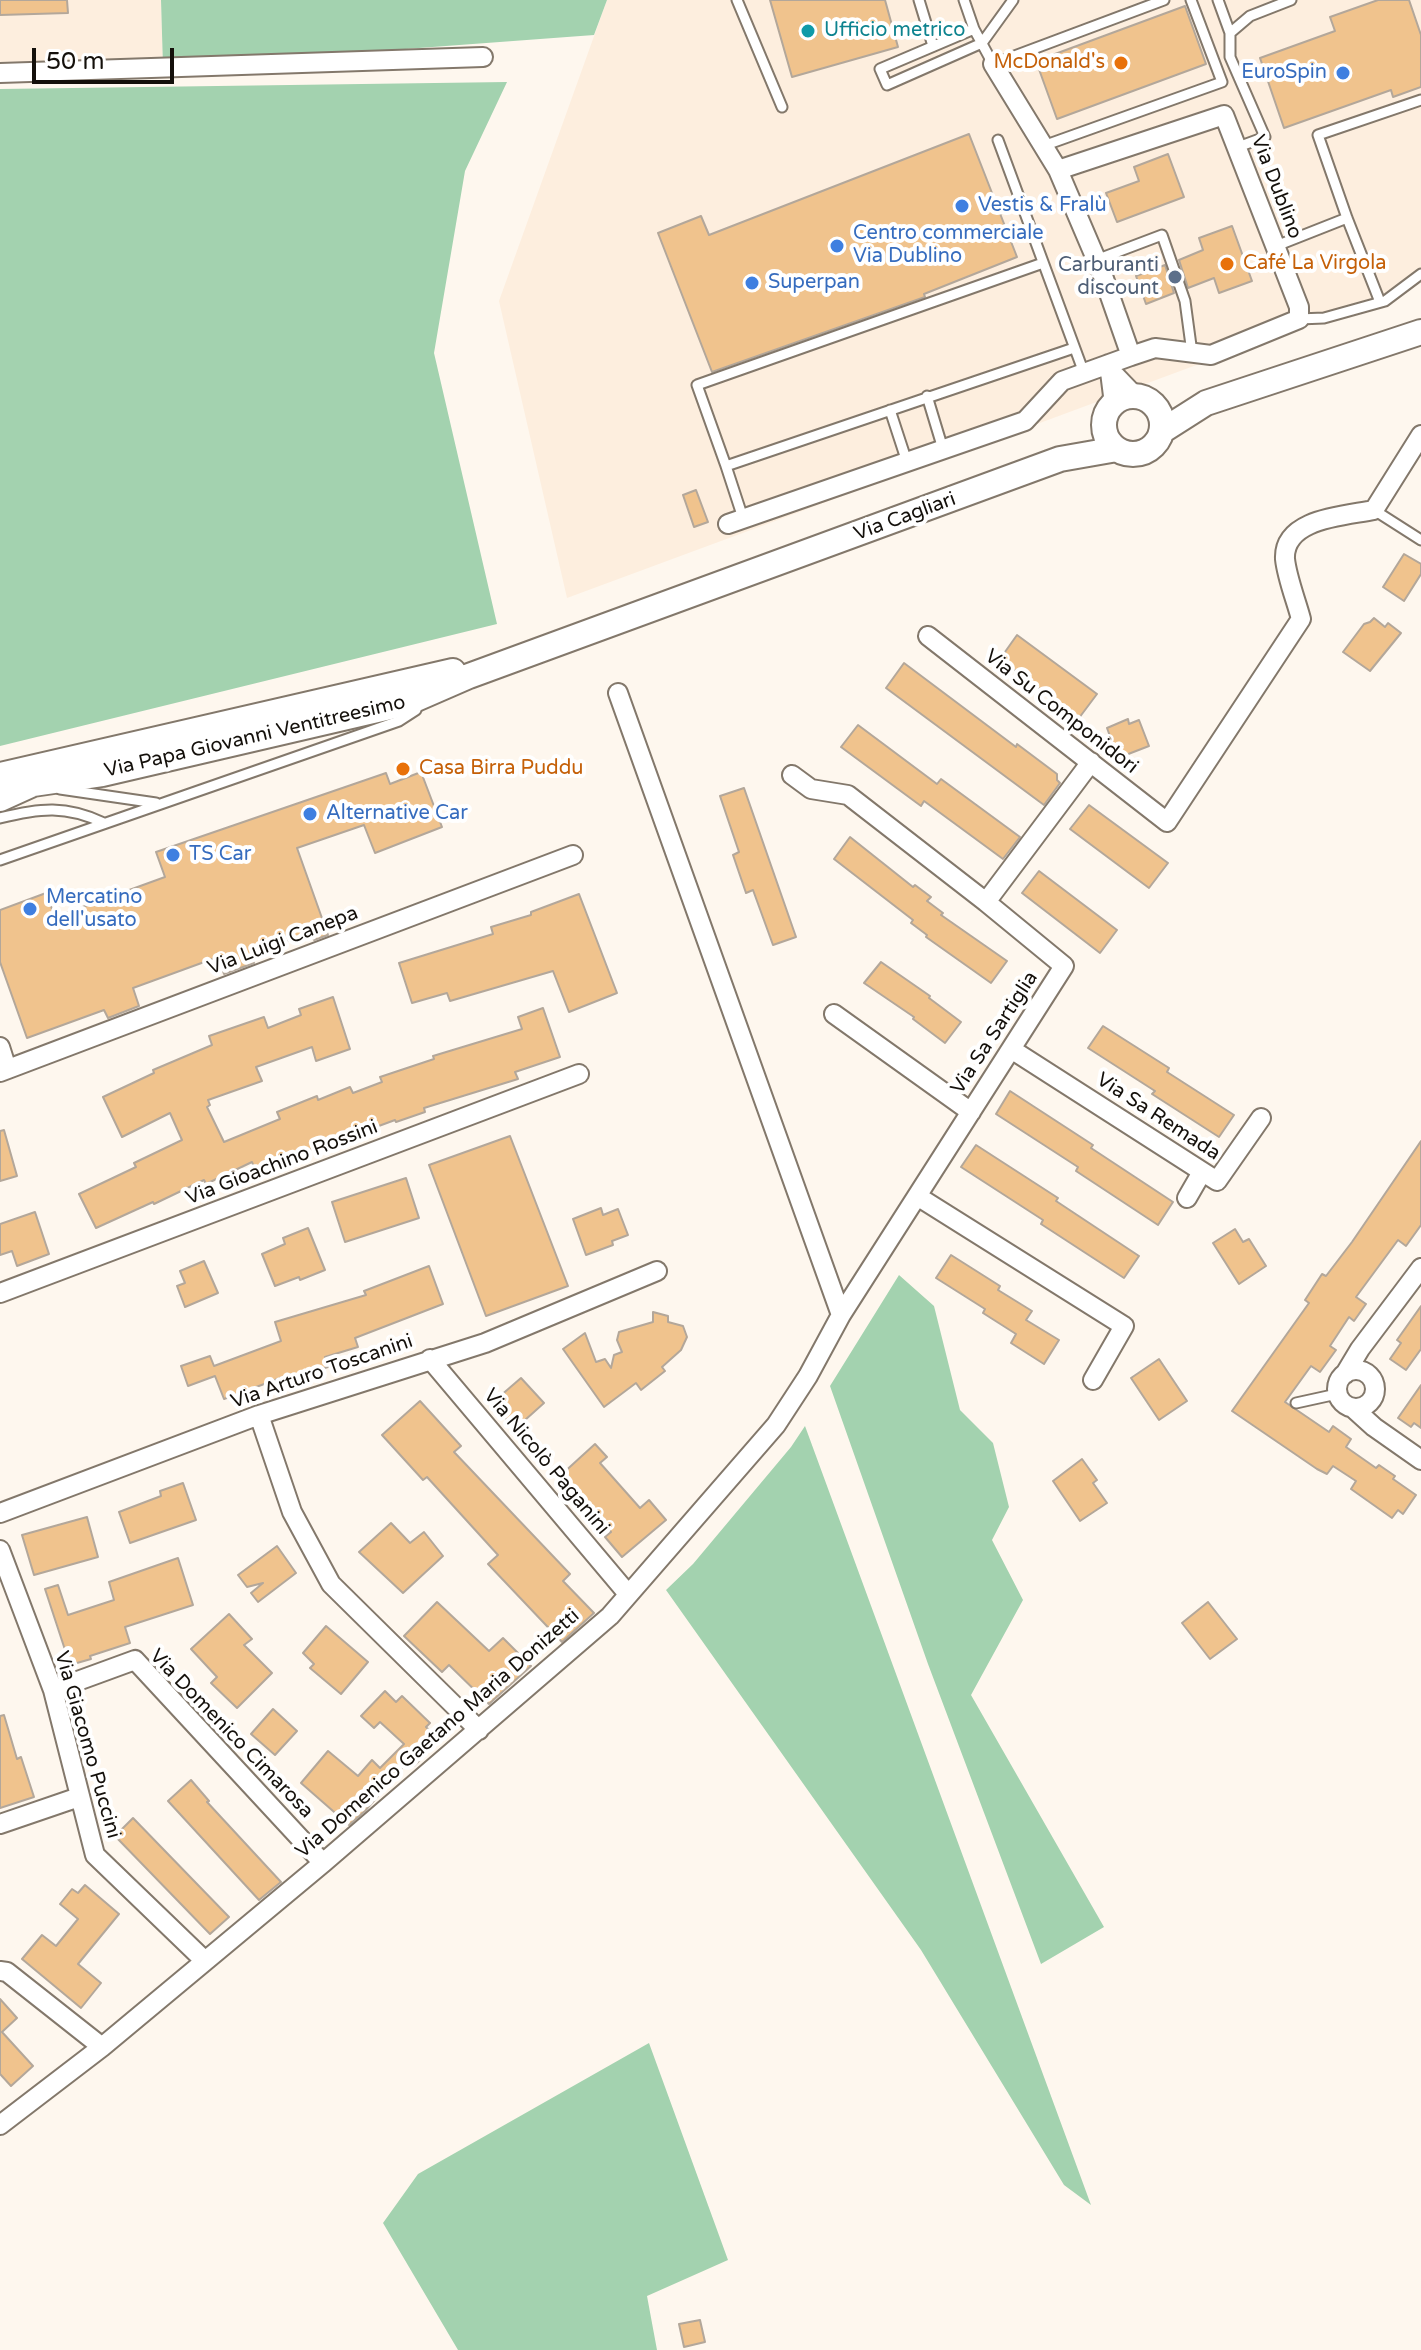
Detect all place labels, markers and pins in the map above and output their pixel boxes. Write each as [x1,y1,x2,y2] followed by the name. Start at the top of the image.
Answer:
[824,19,965,43] place label: Ufficio metrico
[799,22,817,40] marker: Ufficio metrico
[993,51,1105,75] place label: McDonald's
[1112,54,1130,72] marker: McDonald's
[1241,61,1327,85] place label: EuroSpin
[1334,64,1352,82] marker: EuroSpin
[978,194,1107,218] place label: Vestis & Fralù
[953,197,971,215] marker: Vestis & Fralù
[853,222,1044,269] place label: Centro commerciale Via Dublino
[828,237,846,255] marker: Centro commerciale Via Dublino
[1243,252,1386,276] place label: Café La Virgola
[1058,254,1159,301] place label: Carburanti discount
[1218,255,1236,273] marker: Café La Virgola
[1166,268,1184,286] marker: Carburanti discount
[768,271,860,295] place label: Superpan
[743,274,761,292] marker: Superpan
[419,757,584,781] place label: Casa Birra Puddu
[394,760,412,778] marker: Casa Birra Puddu
[326,802,468,826] place label: Alternative Car
[301,805,319,823] marker: Alternative Car
[189,843,251,867] place label: TS Car
[164,846,182,864] marker: TS Car
[46,886,142,933] place label: Mercatino dell'usato
[21,900,39,918] marker: Mercatino dell'usato

